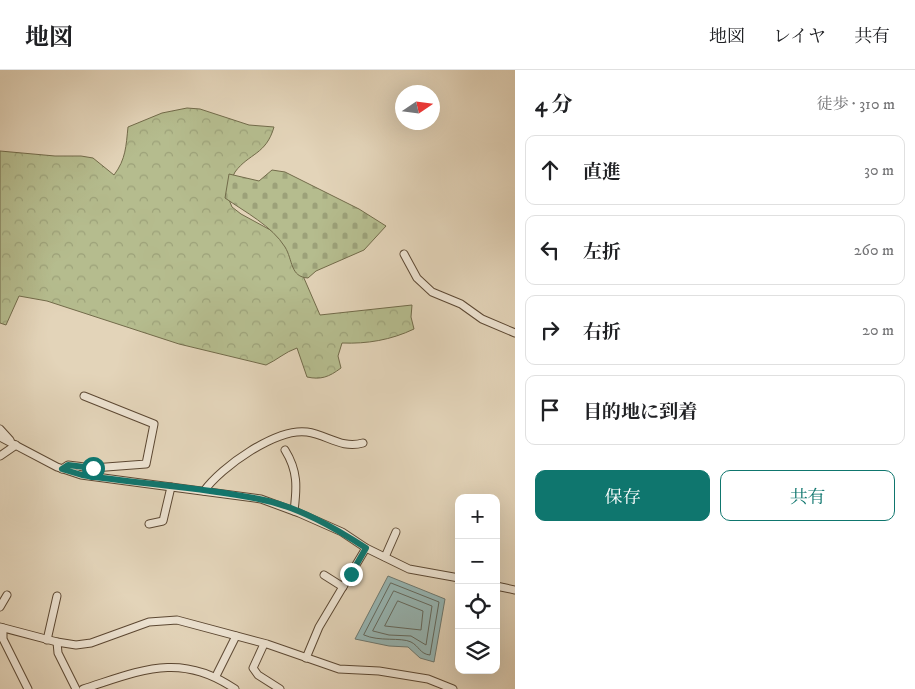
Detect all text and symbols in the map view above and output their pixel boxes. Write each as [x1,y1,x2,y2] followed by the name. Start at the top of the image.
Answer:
[25,23,73,53] text: 地図
[709,26,745,48] text: 地図
[773,26,826,48] text: レイヤ
[854,26,890,48] text: 共有
[395,85,440,130] north arrow
[535,92,573,118] text: 4 分
[816,94,895,114] text: 徒歩 · 310 m
[536,156,564,184] icon: ahead
[864,160,894,180] text: 30 m
[583,161,621,184] text: 直進
[536,236,564,264] icon: left
[854,240,894,260] text: 260 m
[583,241,621,264] text: 左折
[536,316,564,344] icon: right
[862,320,894,340] text: 20 m
[583,321,621,344] text: 右折
[536,396,564,424] icon: arrive
[583,401,697,424] text: 目的地に到着
[82,457,105,480] route start
[535,470,710,521] button: 保存
[720,470,895,521] button: 共有
[455,494,500,674] map controls
[455,494,500,539] button: +
[455,539,500,584] button: −
[340,563,363,586] route end
[455,584,500,629] button: locate
[455,629,500,674] button: layers

